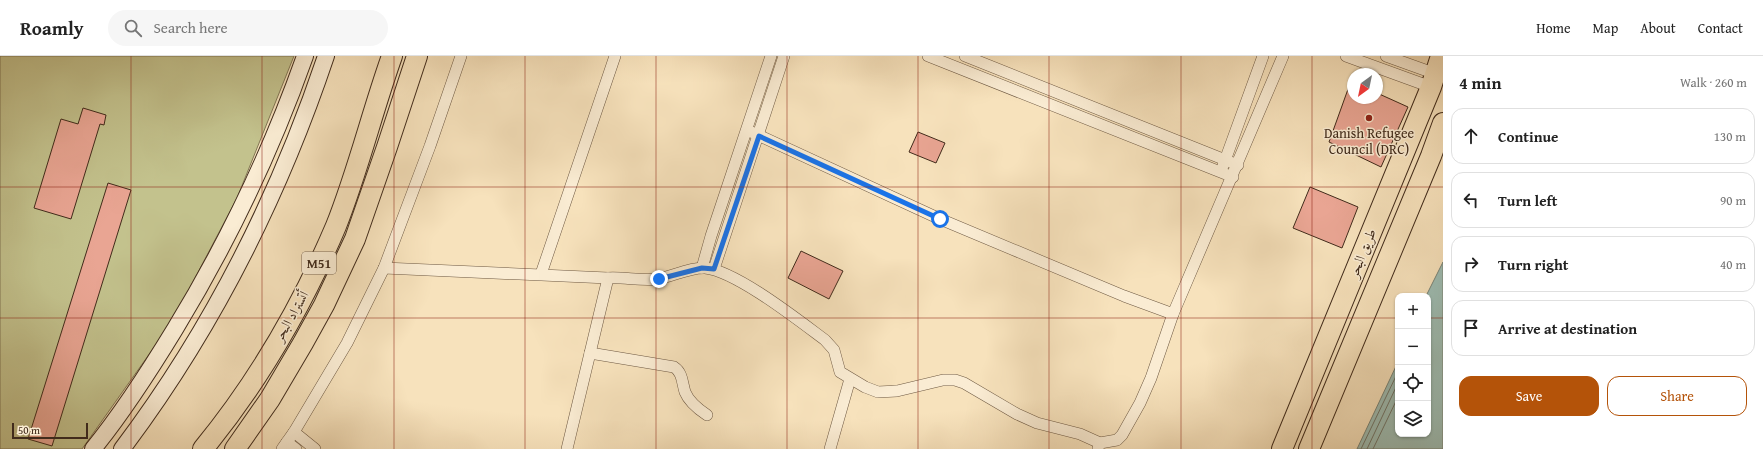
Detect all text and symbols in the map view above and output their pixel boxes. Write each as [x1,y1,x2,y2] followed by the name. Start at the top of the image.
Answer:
[108,10,388,46] search box
[20,14,84,42] text: Roamly
[122,17,144,39] icon: search
[154,17,228,38] text: Search here
[1536,18,1571,38] text: Home
[1593,18,1618,38] text: Map
[1640,18,1676,38] text: About
[1698,18,1743,38] text: Contact
[1347,68,1383,104] north arrow
[1459,70,1501,95] text: 4 min
[1680,73,1747,92] text: Walk · 260 m
[1364,113,1374,123] marker: Danish Refugee Council (DRC)
[1324,123,1415,159] place label: Danish Refugee Council (DRC)
[1460,125,1482,147] icon: ahead
[1498,126,1559,147] text: Continue
[1714,127,1746,146] text: 130 m
[1460,189,1482,211] icon: left
[1498,190,1557,211] text: Turn left
[1720,191,1746,210] text: 90 m
[931,210,949,228] route start
[1342,226,1381,282] street label: طريق البحر
[302,252,336,274] road number: M51
[1460,253,1482,275] icon: right
[1498,254,1569,275] text: Turn right
[1720,255,1746,274] text: 40 m
[650,270,668,288] route end
[267,286,314,347] street label: أتستراد البحر
[1395,293,1431,437] map controls
[1395,293,1431,329] button: +
[1460,317,1482,339] icon: arrive
[1498,318,1637,339] text: Arrive at destination
[1395,329,1431,365] button: −
[1395,365,1431,401] button: locate
[1459,376,1599,416] button: Save
[1607,376,1747,416] button: Share
[1395,401,1431,437] button: layers
[12,421,88,440] scale bar
[18,422,40,438] text: 50 m

